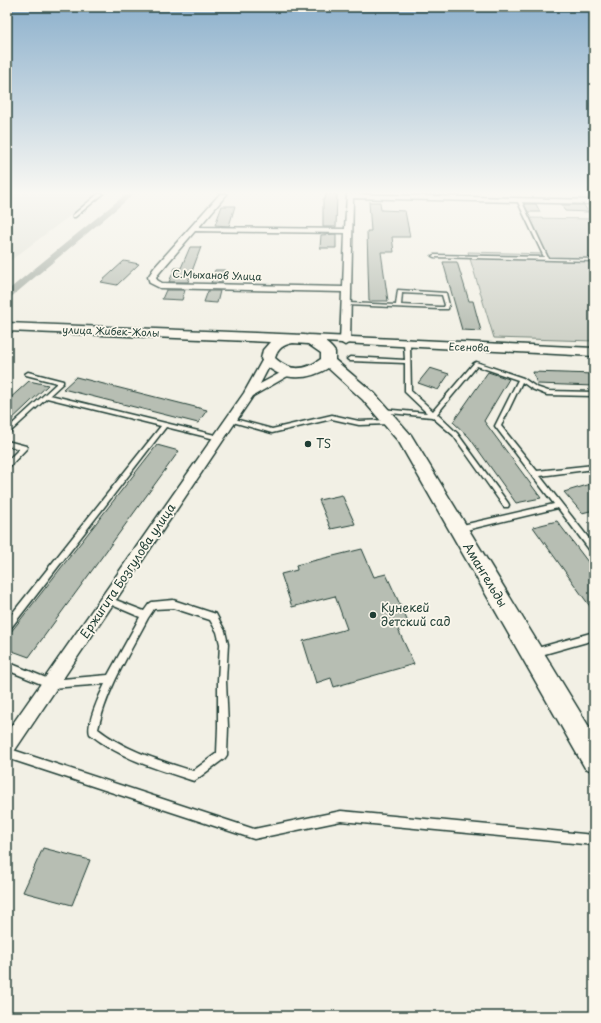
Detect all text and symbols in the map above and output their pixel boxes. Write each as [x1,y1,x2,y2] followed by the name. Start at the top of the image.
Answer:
[172,265,263,284] street label: С.Мыханов Улица
[62,321,160,340] street label: улица Жибек-Жолы
[448,338,490,355] street label: Есенова
[316,434,331,452] place label: TS
[303,439,313,449] marker: TS
[75,499,180,642] street label: Ержигита Бозгулова улица
[459,539,512,610] street label: Амангельды
[381,598,451,630] place label: Кунекей детский сад
[368,610,378,620] marker: Кунекей детский сад

